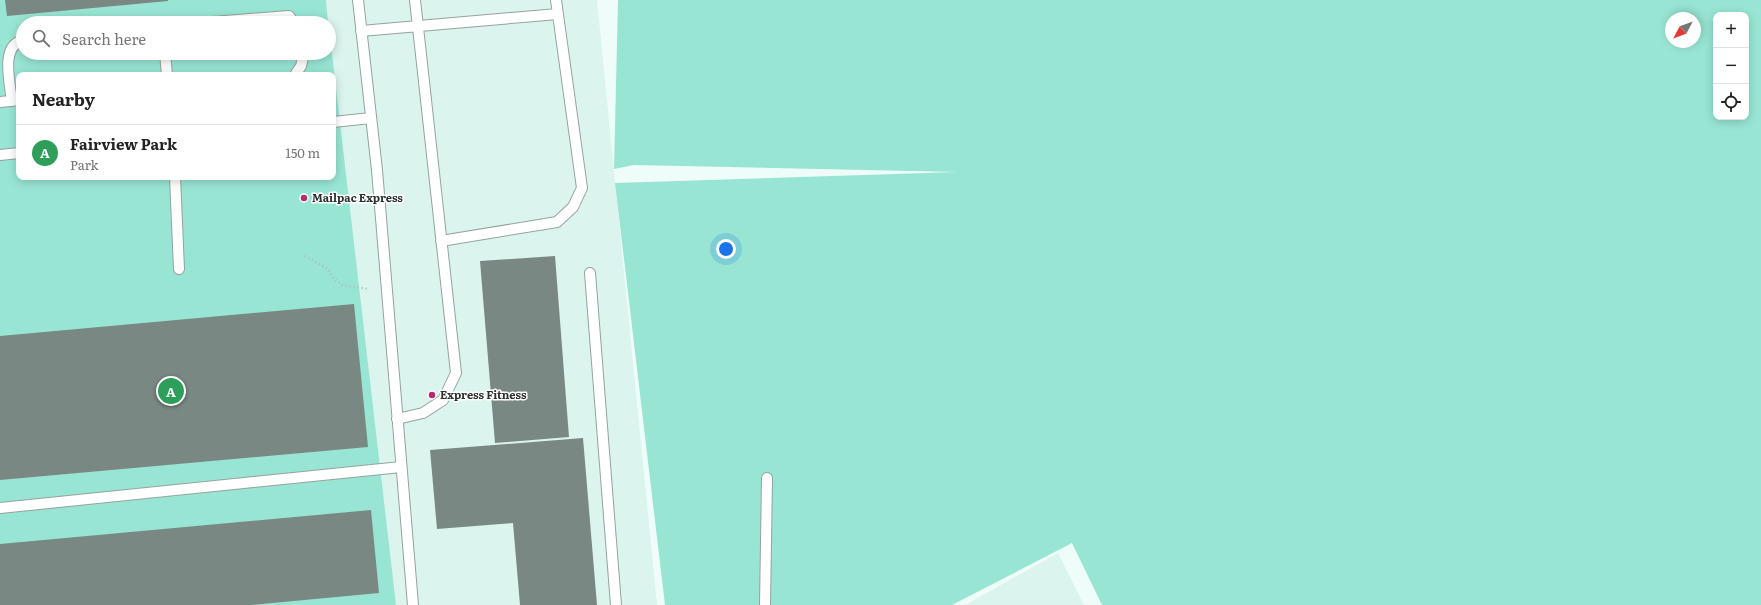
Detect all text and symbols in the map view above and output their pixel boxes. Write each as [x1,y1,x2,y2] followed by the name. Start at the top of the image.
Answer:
[1665,12,1701,48] north arrow
[1713,12,1749,120] map controls
[1713,12,1749,48] button: +
[16,16,336,60] search box
[30,27,52,49] icon: search
[62,27,146,50] text: Search here
[1713,48,1749,84] button: −
[1713,84,1749,120] button: locate
[32,86,95,111] text: Nearby
[70,132,177,155] text: Fairview Park
[40,143,50,162] text: A
[285,143,320,162] text: 150 m
[70,155,99,174] text: Park
[312,189,403,205] place label: Mailpac Express
[299,193,309,203] marker: Mailpac Express
[716,239,736,259] your location
[158,376,184,406] pin: A
[440,386,527,402] place label: Express Fitness
[427,390,437,400] marker: Express Fitness

